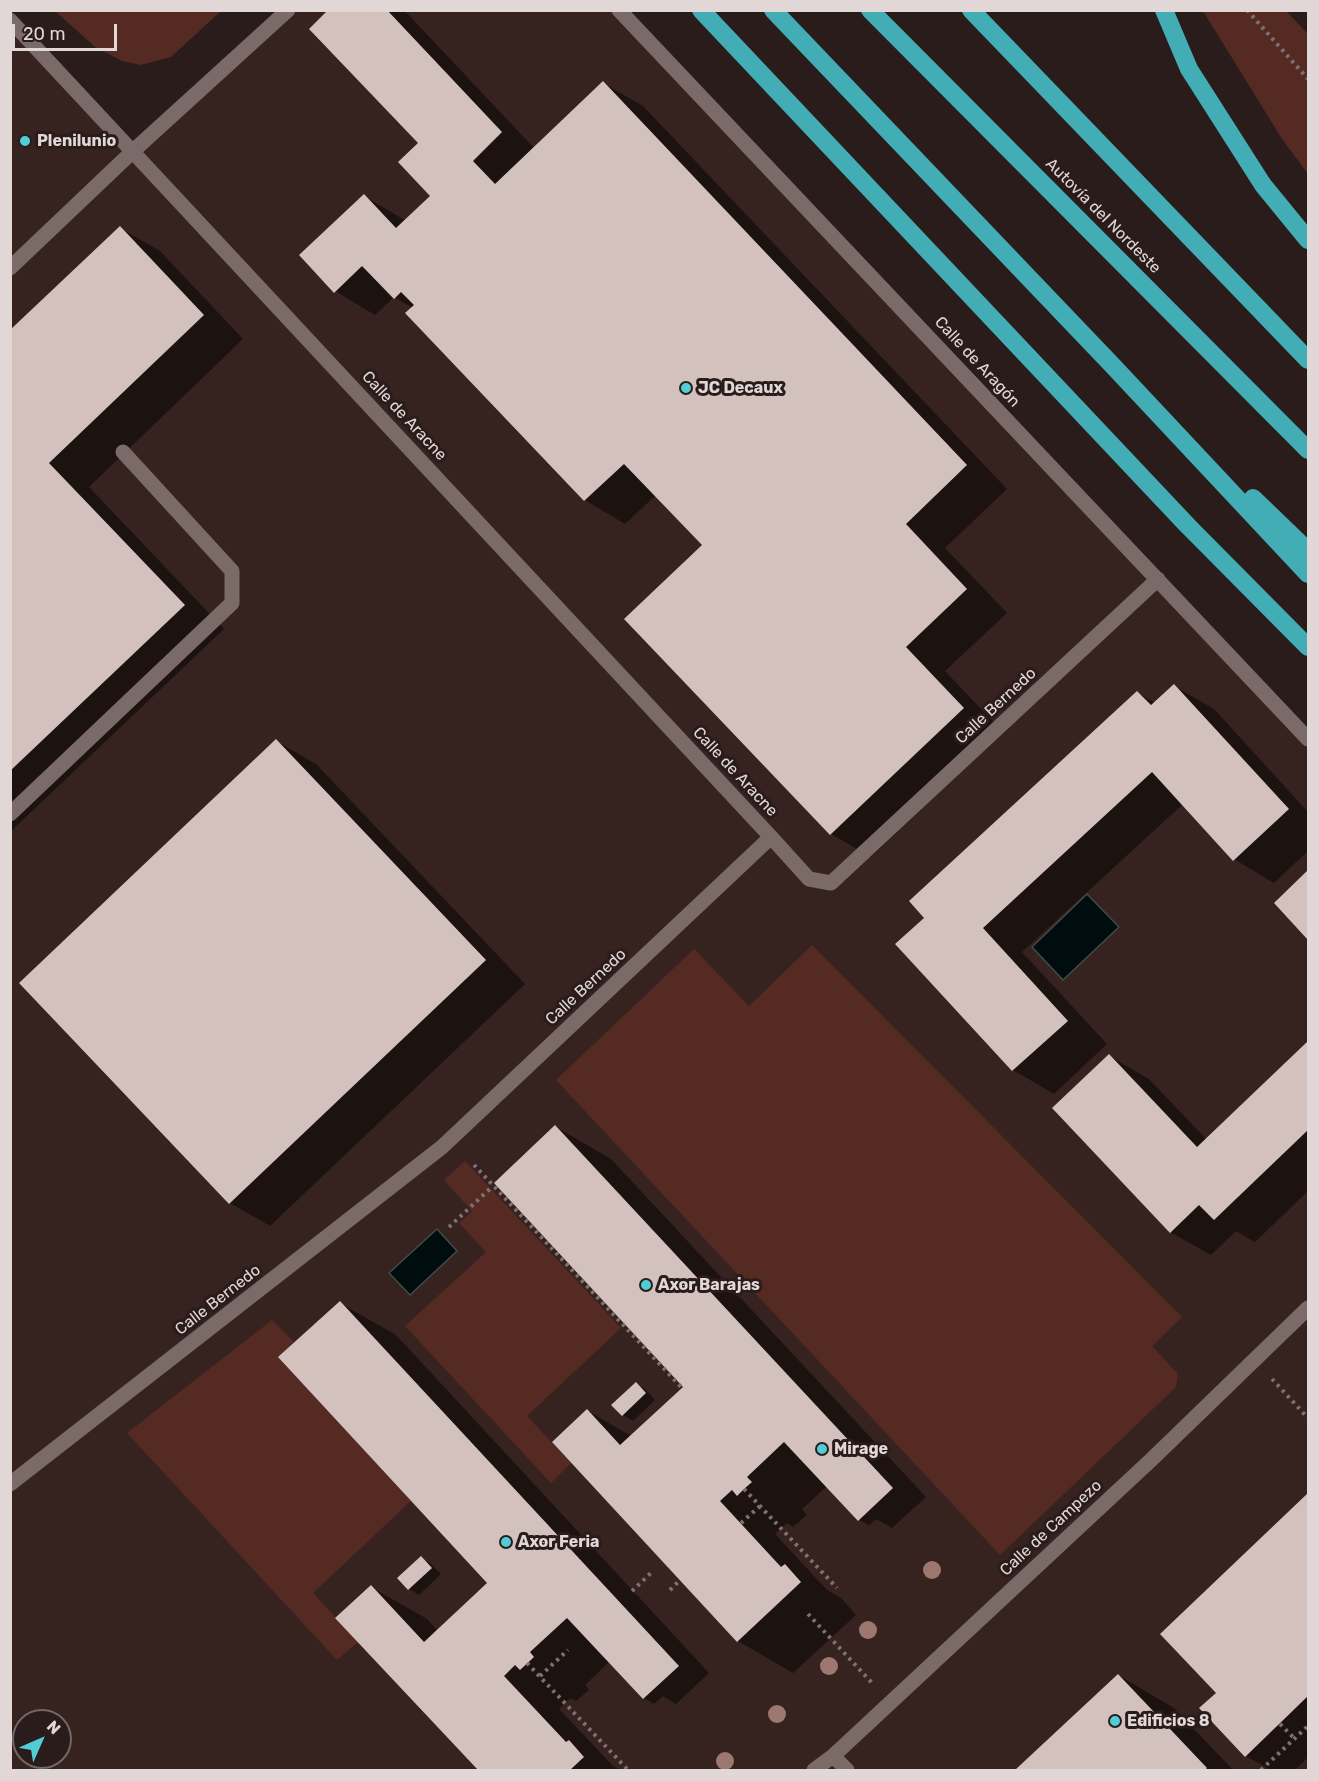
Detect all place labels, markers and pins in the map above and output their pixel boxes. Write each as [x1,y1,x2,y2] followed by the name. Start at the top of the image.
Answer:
[37,131,116,151] place label: Plenilunio
[18,134,32,148] marker: Plenilunio
[698,378,783,398] place label: JC Decaux
[679,381,693,395] marker: JC Decaux
[658,1275,760,1295] place label: Axor Barajas
[639,1278,653,1292] marker: Axor Barajas
[834,1439,888,1459] place label: Mirage
[815,1442,829,1456] marker: Mirage
[518,1532,600,1552] place label: Axor Feria
[499,1535,513,1549] marker: Axor Feria
[1127,1711,1210,1731] place label: Edificios 8
[1108,1714,1122,1728] marker: Edificios 8

